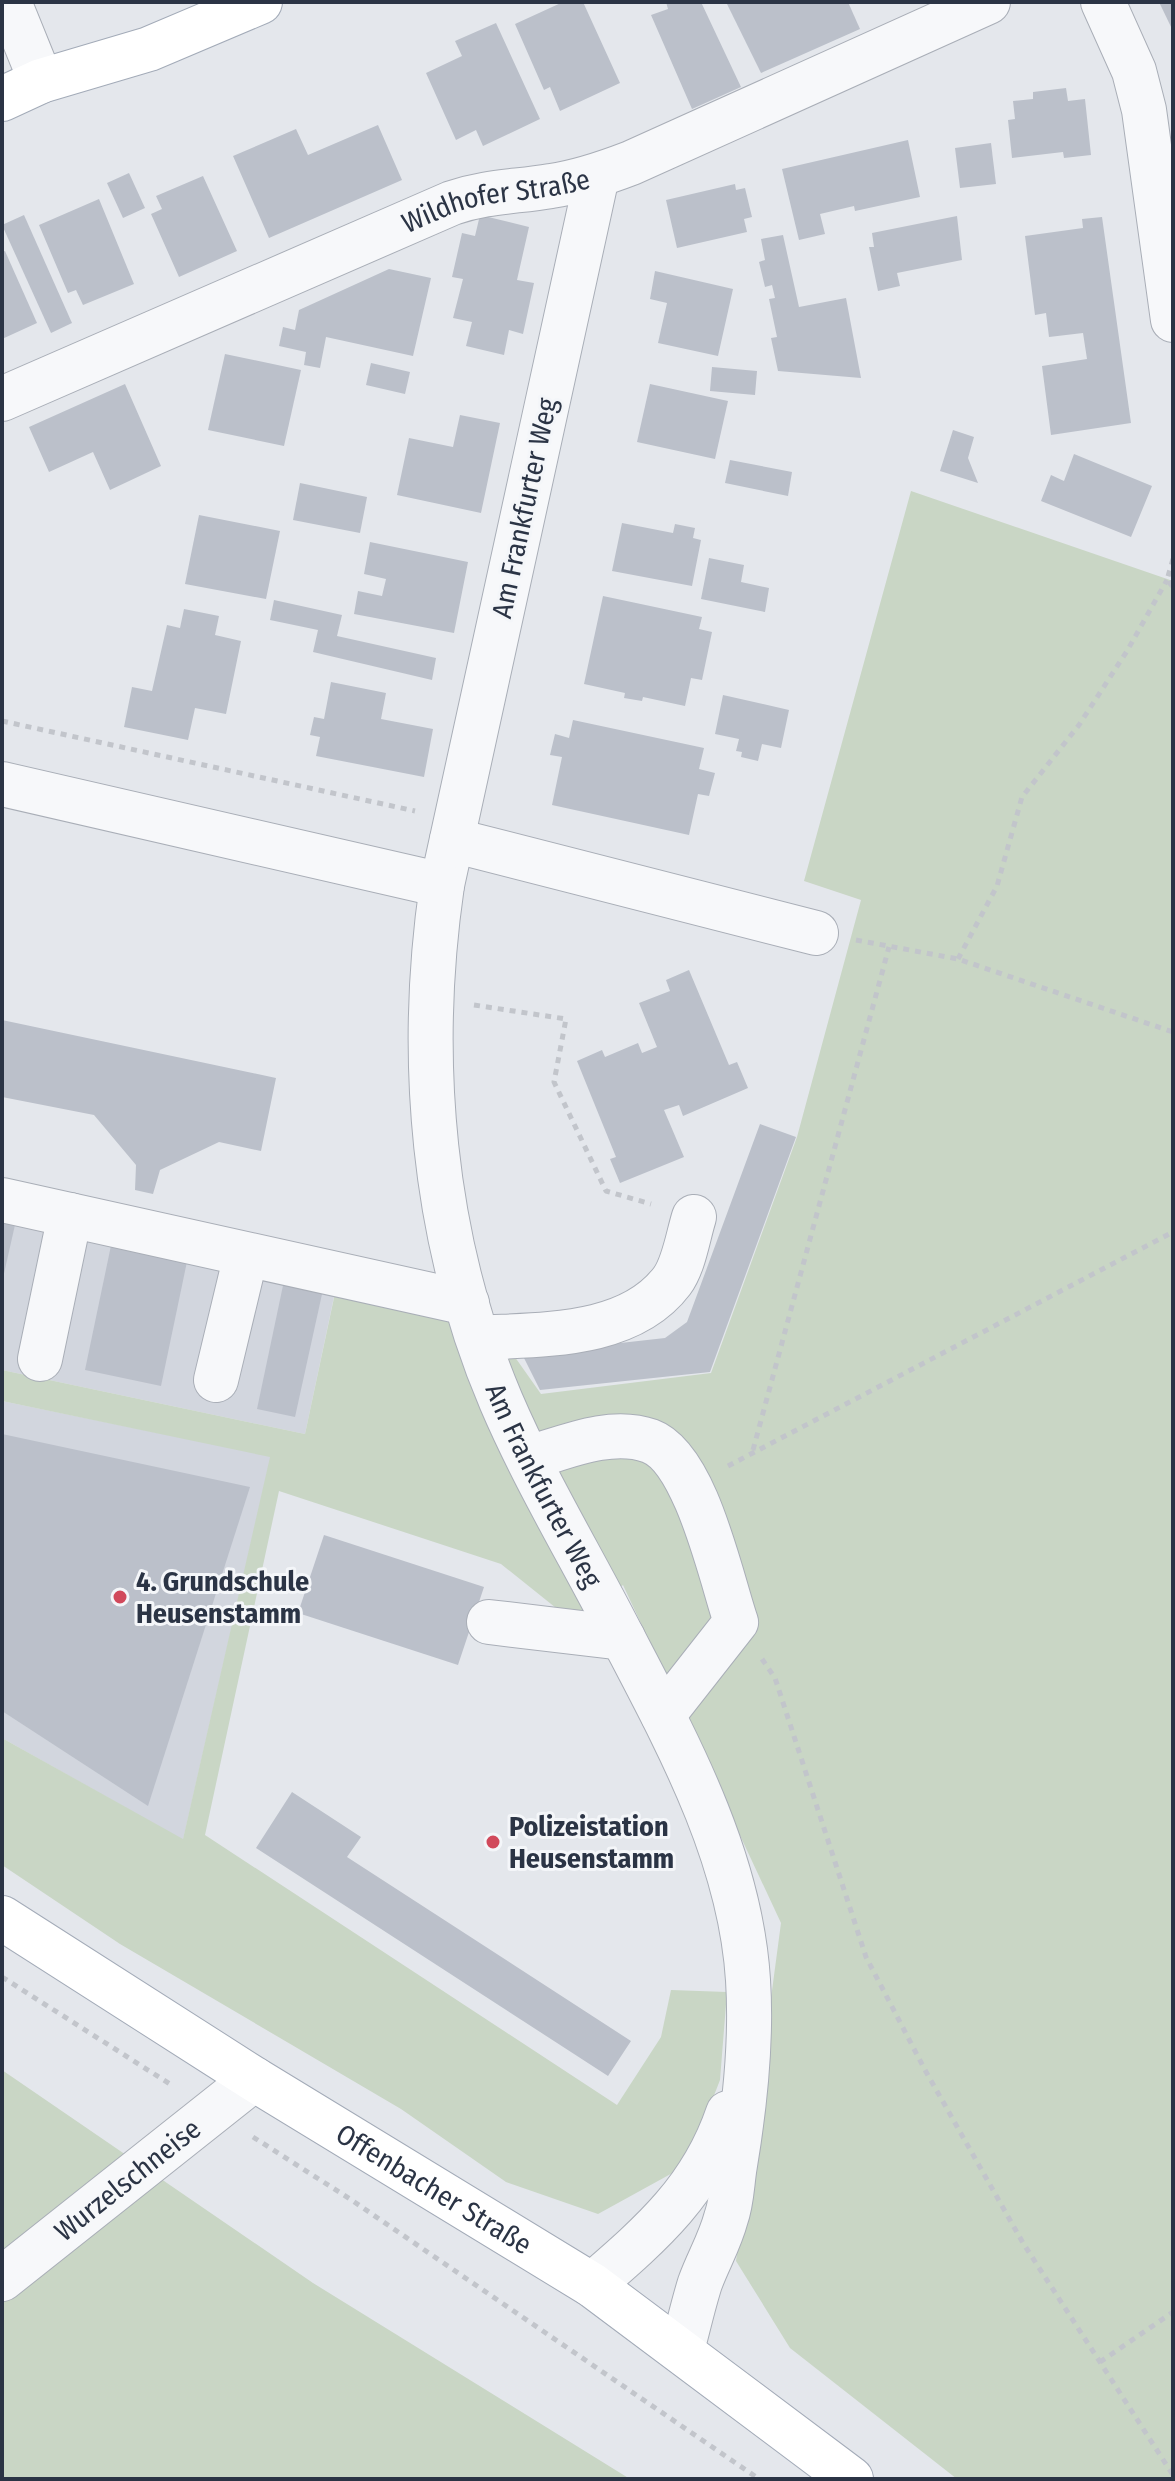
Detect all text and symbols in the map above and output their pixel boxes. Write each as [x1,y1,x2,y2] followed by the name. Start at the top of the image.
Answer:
[397,162,593,240] street label: Wildhofer Straße
[485,394,564,621] street label: Am Frankfurter Weg
[478,1379,609,1594] street label: Am Frankfurter Weg
[136,1565,309,1630] place label: 4. Grundschule Heusenstamm
[111,1588,129,1606] marker: 4. Grundschule Heusenstamm
[509,1810,674,1875] place label: Polizeistation Heusenstamm
[484,1833,502,1851] marker: Polizeistation Heusenstamm
[48,2112,207,2248] street label: Wurzelschneise
[330,2117,538,2261] street label: Offenbacher Straße

